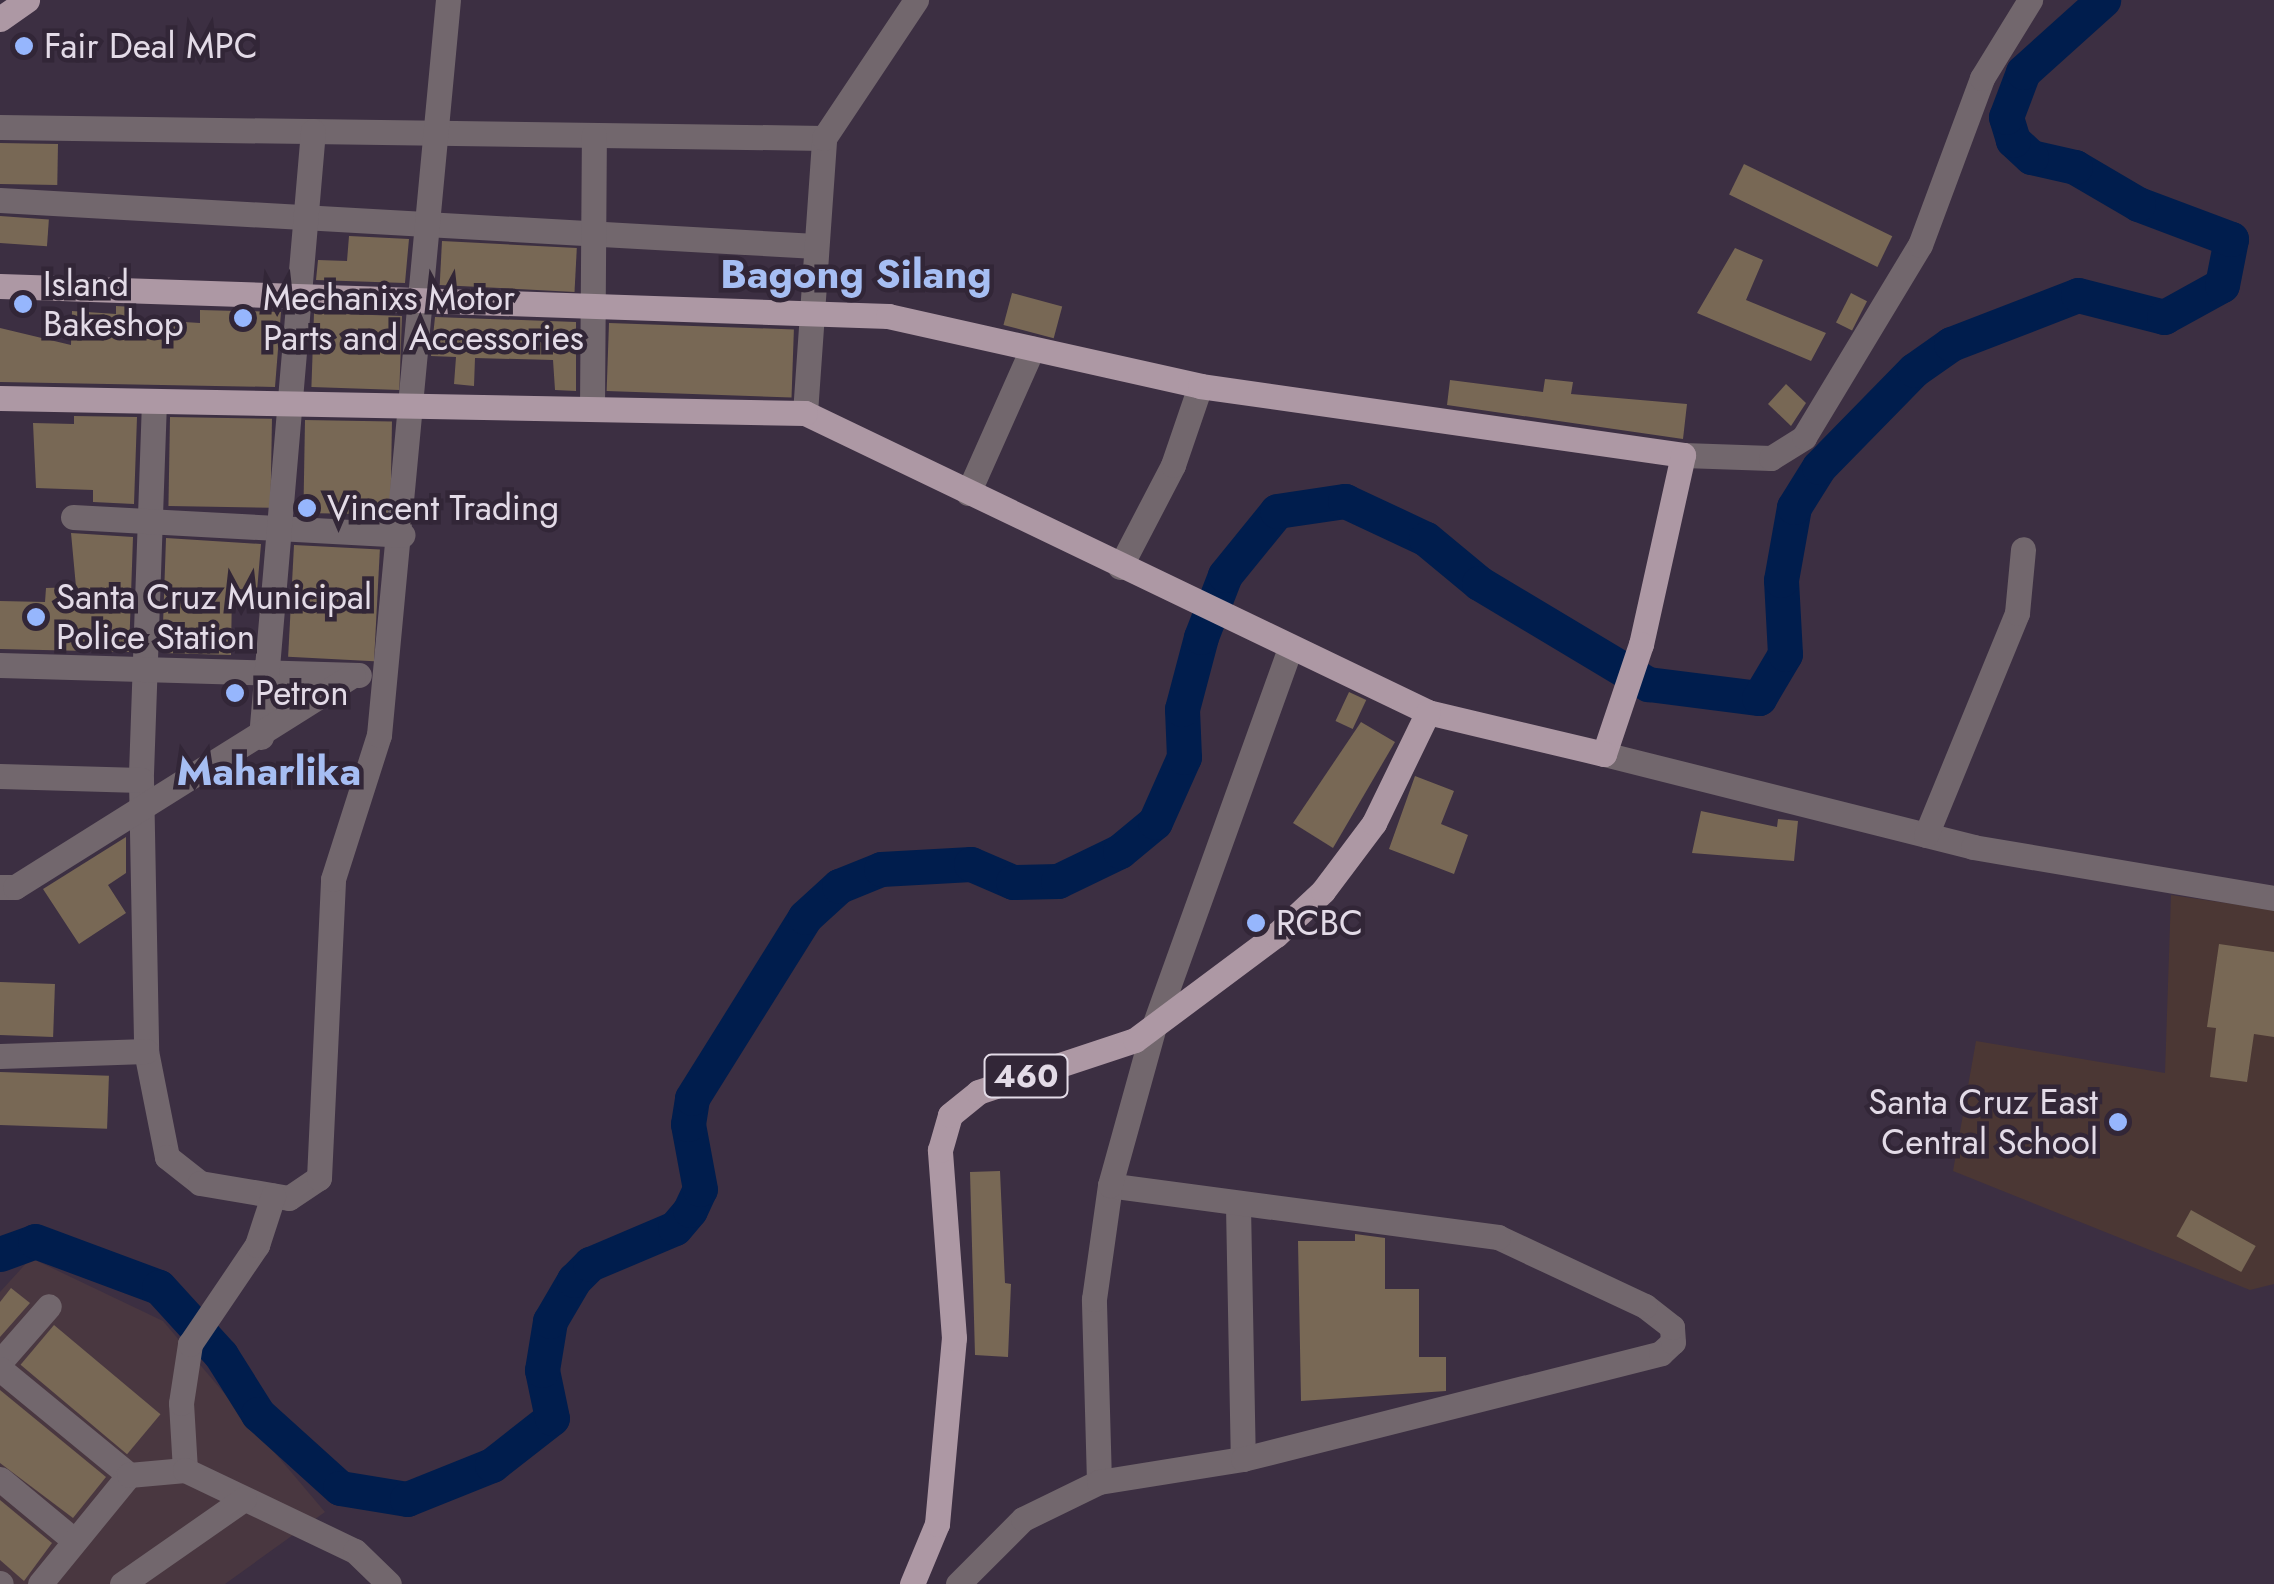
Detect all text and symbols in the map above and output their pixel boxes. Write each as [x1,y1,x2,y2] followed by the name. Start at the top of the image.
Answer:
[44,25,258,67] place label: Fair Deal MPC
[13,35,35,57] marker: Fair Deal MPC
[720,250,992,298] district label: Bagong Silang
[43,263,184,345] place label: Island Bakeshop
[263,277,584,359] place label: Mechanixs Motor Parts and Accessories
[12,293,34,315] marker: Island Bakeshop
[232,307,254,329] marker: Mechanixs Motor Parts and Accessories
[327,487,559,529] place label: Vincent Trading
[296,497,318,519] marker: Vincent Trading
[56,576,372,658] place label: Santa Cruz Municipal Police Station
[25,606,47,628] marker: Santa Cruz Municipal Police Station
[255,672,349,714] place label: Petron
[224,682,246,704] marker: Petron
[177,747,361,795] district label: Maharlika
[1276,902,1363,944] place label: RCBC
[1245,912,1267,934] marker: RCBC
[984,1049,1068,1103] road number: 460
[1868,1081,2098,1163] place label: Santa Cruz East Central School
[2107,1111,2129,1133] marker: Santa Cruz East Central School

